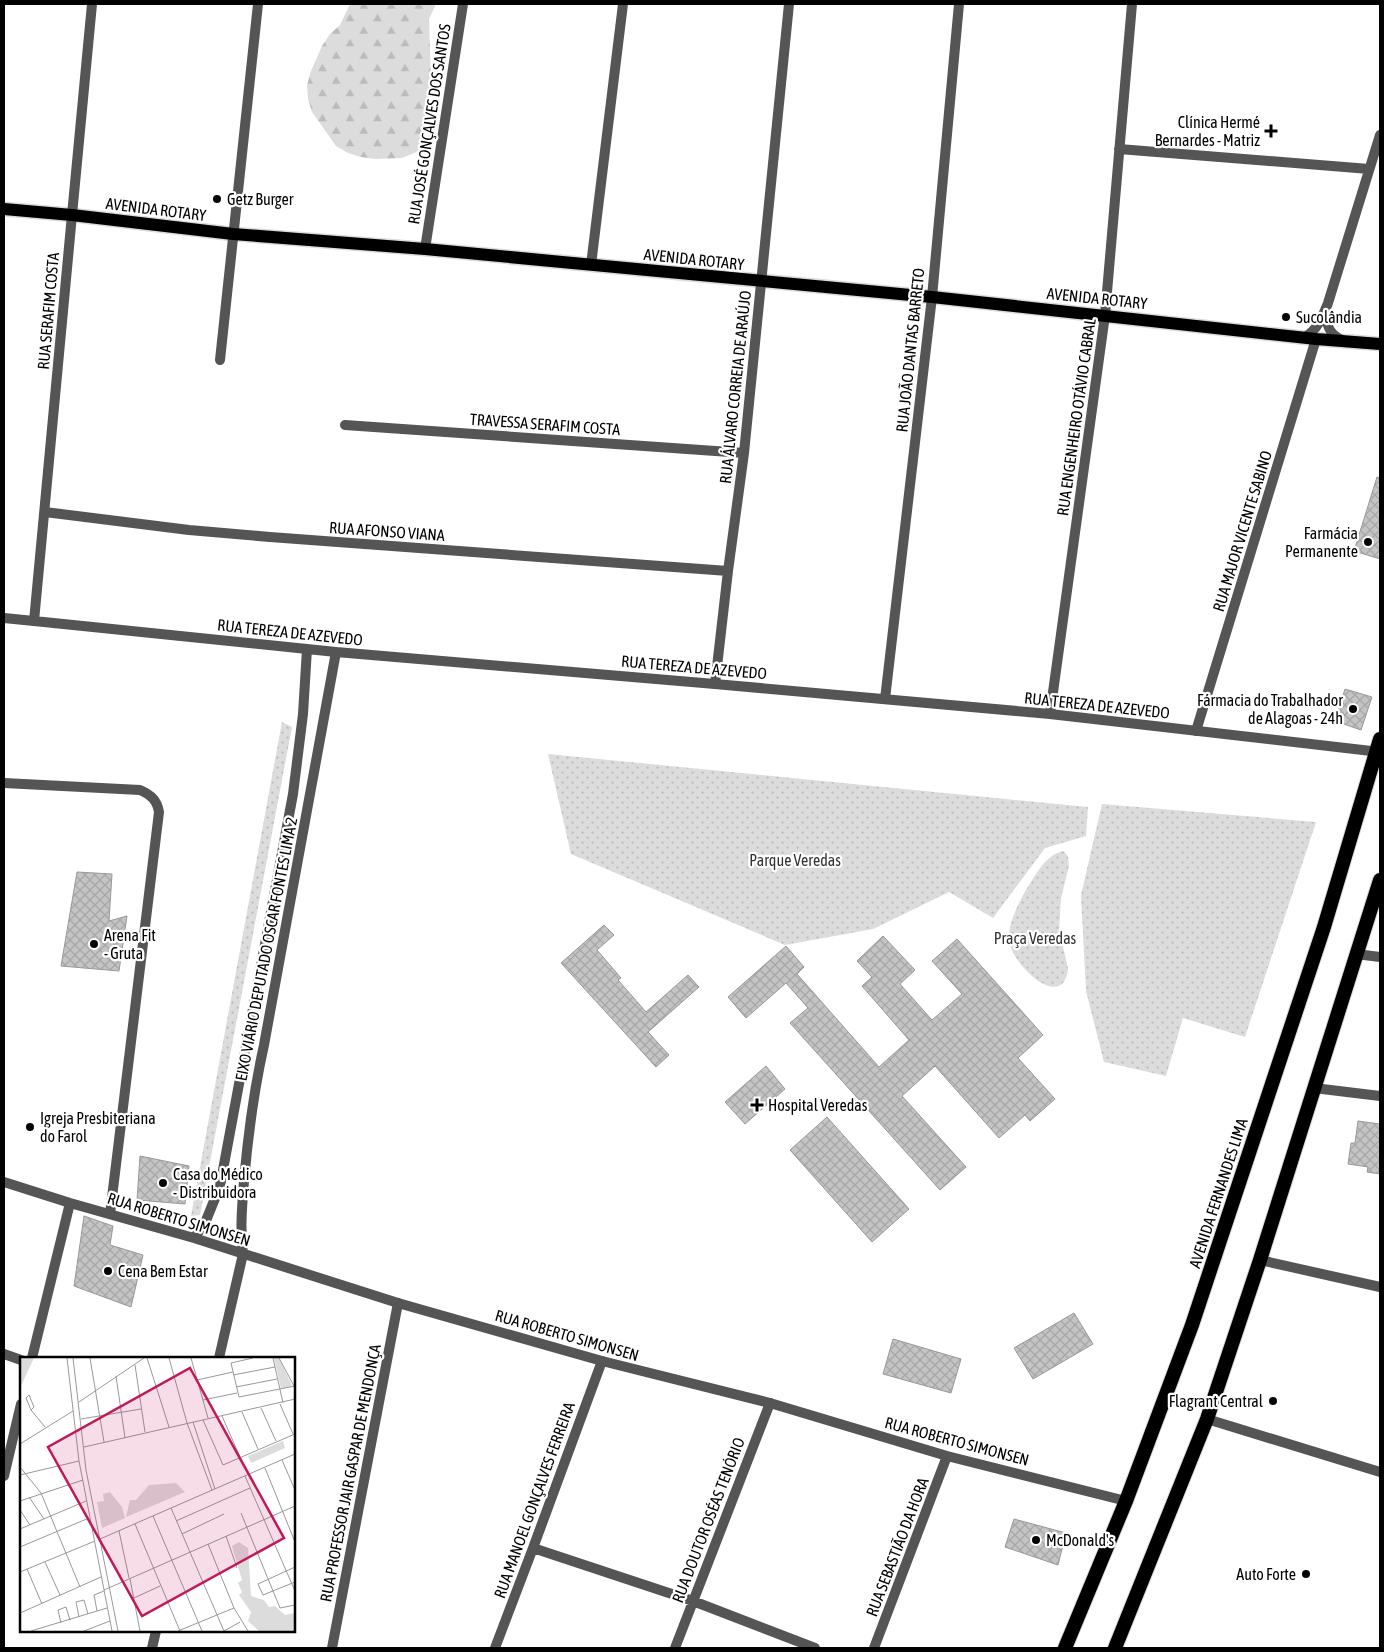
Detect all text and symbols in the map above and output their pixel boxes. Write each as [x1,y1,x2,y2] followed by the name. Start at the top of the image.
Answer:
[404,22,455,226] street label: RUA JOSÉ GONÇALVES DOS SANTOS
[1155,113,1260,149] place label: Clínica Hermé Bernardes - Matriz
[1264,124,1278,138] marker: Clínica Hermé Bernardes - Matriz
[227,190,294,209] place label: Getz Burger
[211,193,223,205] marker: Getz Burger
[105,194,208,224] street label: AVENIDA ROTARY
[643,245,746,273] street label: AVENIDA ROTARY
[34,252,62,370] street label: RUA SERAFIM COSTA
[892,267,928,433] street label: RUA JOÃO DANTAS BARRETO
[1046,284,1149,312] street label: AVENIDA ROTARY
[716,290,754,484] street label: RUA ÁLVARO CORREIA DE ARAÚJO
[1296,308,1362,326] place label: Sucolândia
[1280,311,1292,323] marker: Sucolândia
[1053,316,1099,517] street label: RUA ENGENHEIRO OTÁVIO CABRAL
[469,410,621,438] street label: TRAVESSA SERAFIM COSTA
[1209,448,1275,614] street label: RUA MAJOR VICENTE SABINO
[329,518,446,544] street label: RUA AFONSO VIANA
[1285,524,1358,560] place label: Farmácia Permanente
[1362,536,1374,548] marker: Farmácia Permanente
[216,615,364,649] street label: RUA TEREZA DE AZEVEDO
[620,652,768,682] street label: RUA TEREZA DE AZEVEDO
[1023,688,1171,722] street label: RUA TEREZA DE AZEVEDO
[1197,691,1343,728] place label: Fármacia do Trabalhador de Alagoas - 24h
[1347,703,1359,715] marker: Fármacia do Trabalhador de Alagoas - 24h
[232,816,300,1082] street label: EIXO VIÁRIO DEPUTADO OSCAR FONTES LIMA 2
[749,851,841,870] park label: Parque Veredas
[104,926,156,962] place label: Arena Fit - Gruta
[994,929,1077,948] park label: Praça Veredas
[88,938,100,950] marker: Arena Fit - Gruta
[768,1096,868,1115] place label: Hospital Veredas
[750,1098,764,1112] marker: Hospital Veredas
[40,1109,156,1145] place label: Igreja Presbiteriana do Farol
[1185,1116,1251,1270] street label: AVENIDA FERNANDES LIMA
[24,1121,36,1133] marker: Igreja Presbiteriana do Farol
[173,1165,263,1201] place label: Casa do Médico - Distribuidora
[157,1177,169,1189] marker: Casa do Médico - Distribuidora
[105,1189,253,1249] street label: RUA ROBERTO SIMONSEN
[118,1262,208,1280] place label: Cena Bem Estar
[102,1265,114,1277] marker: Cena Bem Estar
[493,1306,641,1364] street label: RUA ROBERTO SIMONSEN
[316,1343,385,1603] street label: RUA PROFESSOR JAIR GASPAR DE MENDONÇA
[20,1357,295,1632] inset map
[1169,1392,1264,1411] place label: Flagrant Central
[1267,1395,1279,1407] marker: Flagrant Central
[490,1399,579,1601] street label: RUA MANOEL GONÇALVES FERREIRA
[883,1413,1031,1469] street label: RUA ROBERTO SIMONSEN
[668,1435,748,1605] street label: RUA DOUTOR OSÉAS TENÓRIO
[862,1475,932,1619] street label: RUA SEBASTIÃO DA HORA
[1046,1531,1115,1549] place label: McDonald's
[1030,1534,1042,1546] marker: McDonald's
[1236,1565,1296,1583] place label: Auto Forte
[1300,1568,1312,1580] marker: Auto Forte

